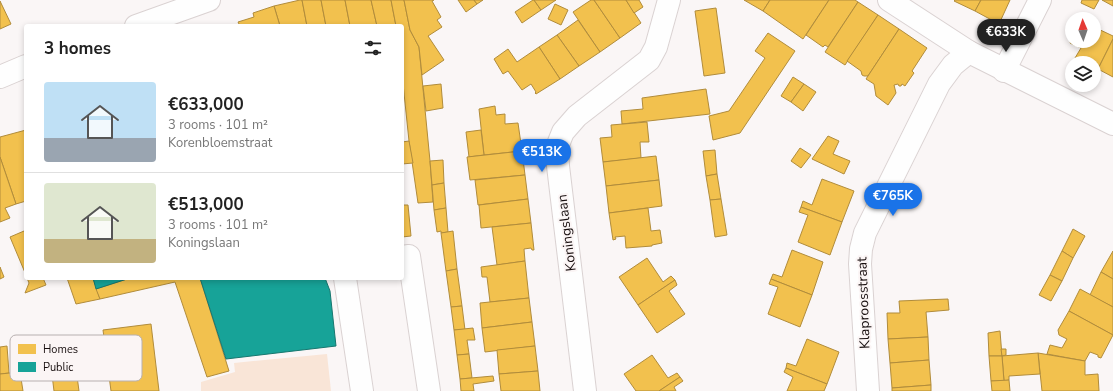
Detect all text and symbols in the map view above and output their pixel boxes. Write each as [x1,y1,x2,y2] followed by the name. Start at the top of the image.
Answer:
[1065,12,1101,48] north arrow
[1065,12,1101,92] map controls
[978,19,1034,53] pin: €633K
[986,23,1026,41] text: €633K
[44,37,111,60] text: 3 homes
[362,37,384,59] icon: filters
[1065,56,1101,92] button: layers
[168,93,244,116] text: €633,000
[76,98,124,146] icon: home
[168,116,268,134] text: 3 rooms · 101 m²
[168,134,272,152] text: Korenbloemstraat
[514,139,570,173] pin: €513K
[522,143,562,161] text: €513K
[865,183,921,217] pin: €765K
[873,187,913,205] text: €765K
[168,193,244,216] text: €513,000
[552,193,581,273] street label: Koningslaan
[76,199,124,247] icon: home
[168,216,268,234] text: 3 rooms · 101 m²
[168,234,240,252] text: Koningslaan
[852,257,875,349] street label: Klaproosstraat
[10,335,142,381] legend
[43,342,78,357] text: Homes
[43,360,73,375] text: Public

